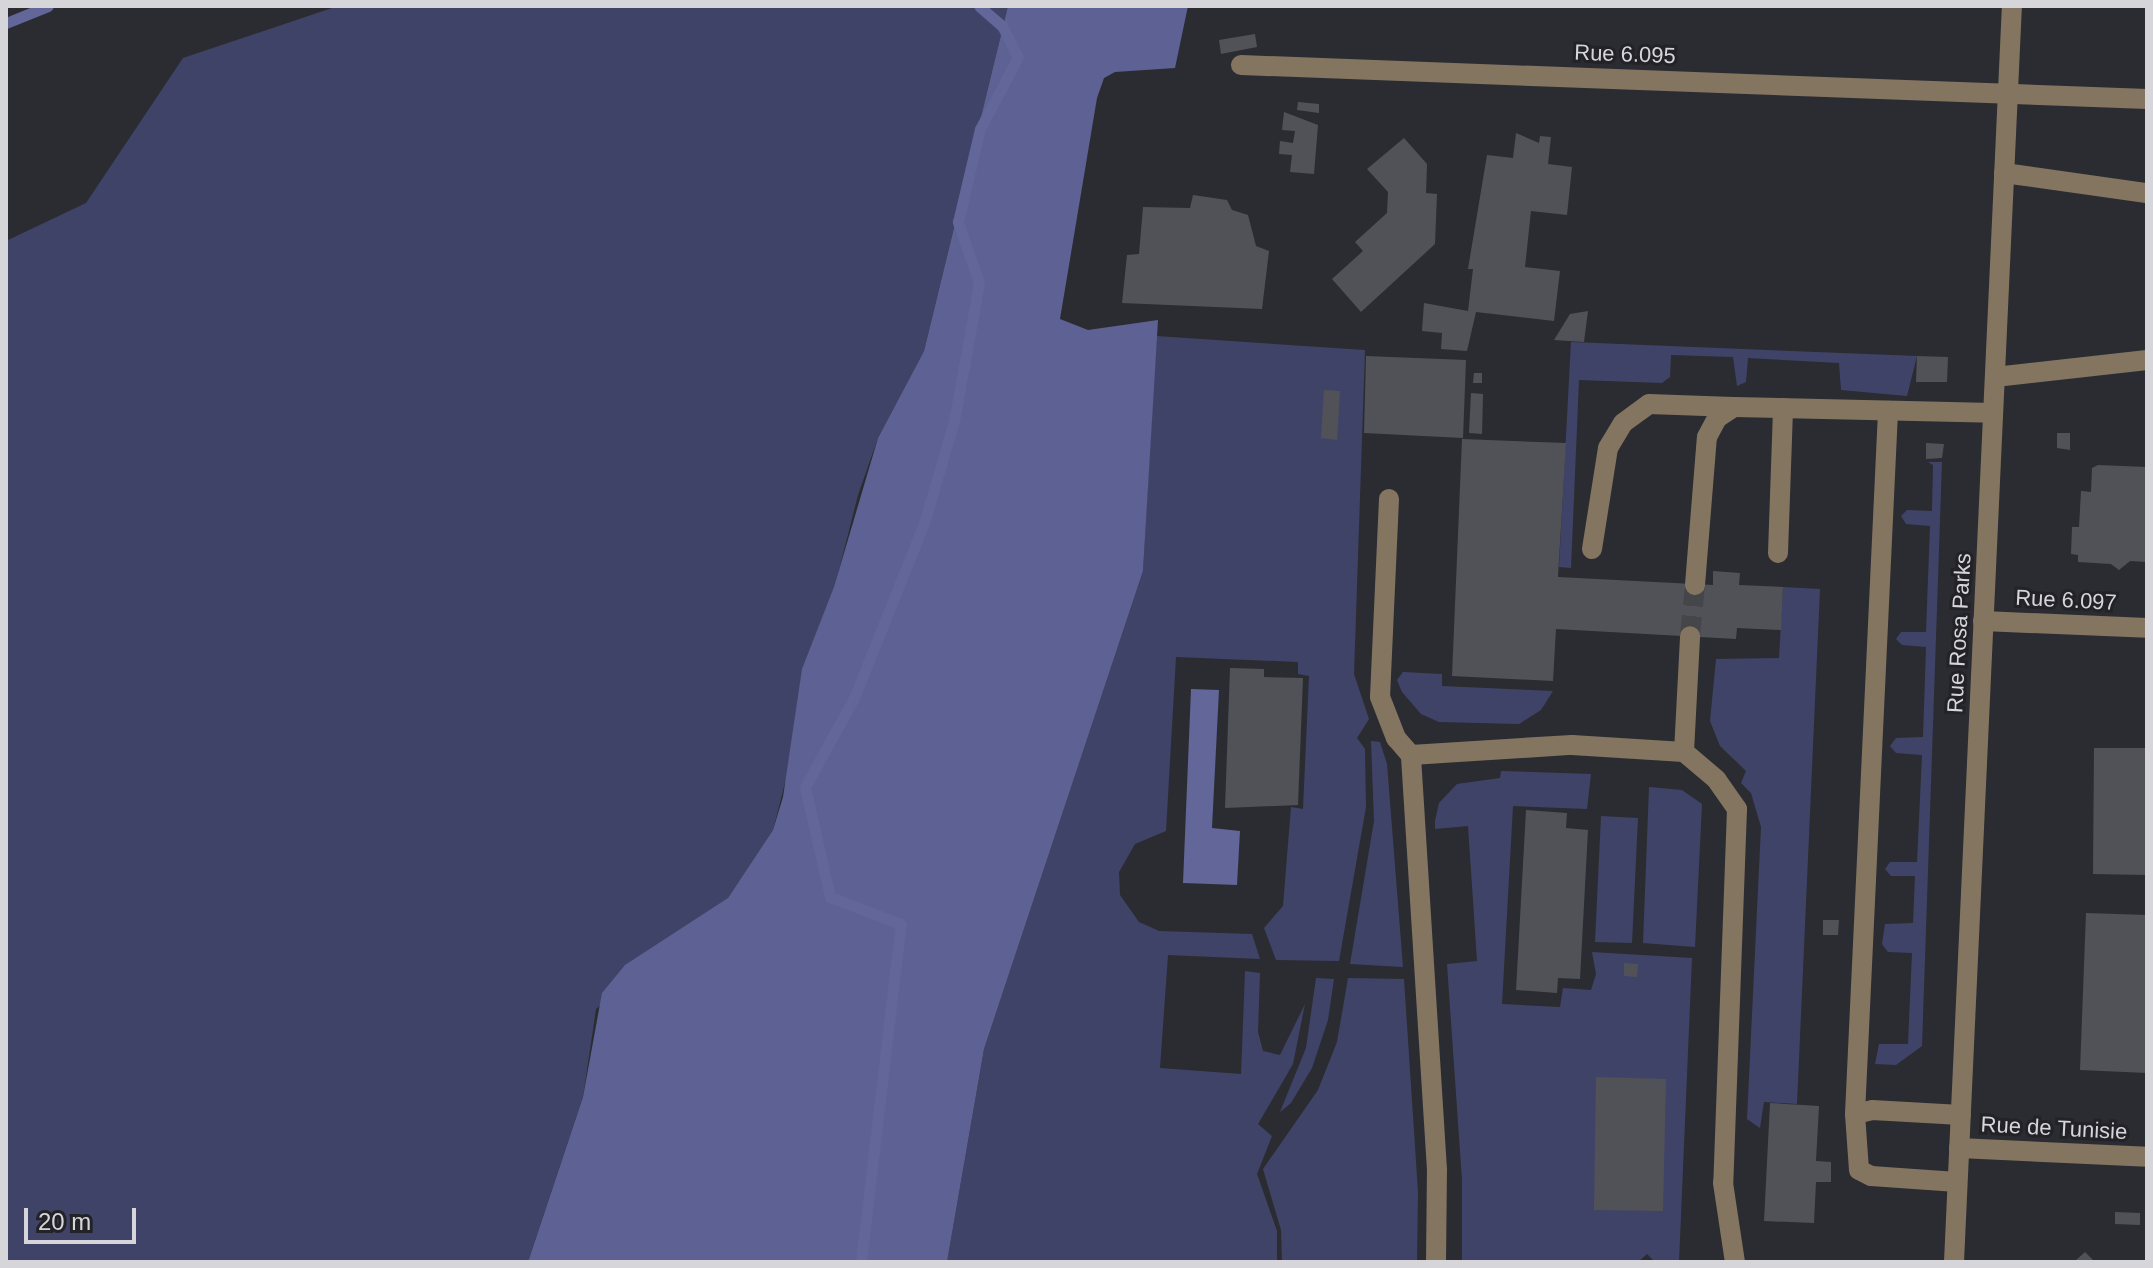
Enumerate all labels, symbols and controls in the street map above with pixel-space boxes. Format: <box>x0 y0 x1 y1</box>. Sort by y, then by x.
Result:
street label: Rue 6.095 <box>1574 39 1676 69</box>
street label: Rue Rosa Parks <box>1942 552 1976 714</box>
street label: Rue 6.097 <box>2015 584 2117 616</box>
street label: Rue de Tunisie <box>1980 1111 2128 1145</box>
scale bar <box>28 1192 140 1242</box>
text: 20 m <box>38 1208 91 1235</box>

